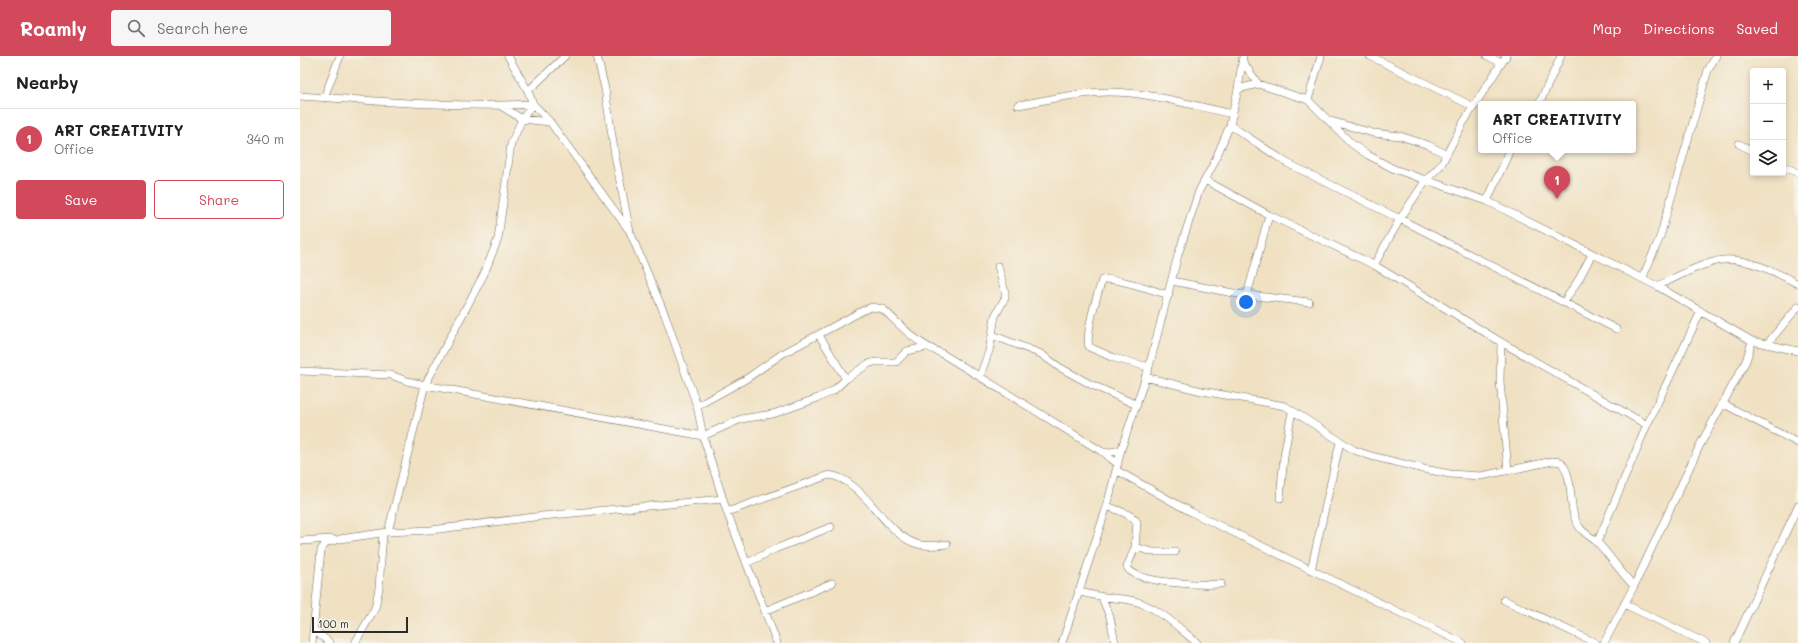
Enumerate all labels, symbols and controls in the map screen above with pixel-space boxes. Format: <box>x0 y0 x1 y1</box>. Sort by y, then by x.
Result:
search box <box>111 10 391 46</box>
text: Roamly <box>20 16 87 41</box>
icon: search <box>125 17 147 39</box>
text: Search here <box>157 18 248 38</box>
text: Map <box>1593 19 1621 38</box>
text: Directions <box>1643 19 1714 38</box>
text: Saved <box>1736 19 1778 38</box>
map controls <box>1750 68 1786 176</box>
button: + <box>1750 68 1786 104</box>
text: Nearby <box>16 71 78 93</box>
popup <box>1478 101 1636 153</box>
button: − <box>1750 104 1786 140</box>
text: ART CREATIVITY <box>1492 109 1622 129</box>
text: ART CREATIVITY <box>54 120 183 140</box>
text: Office <box>1492 129 1532 146</box>
text: 1 <box>26 130 32 147</box>
text: 340 m <box>246 130 284 147</box>
text: Office <box>54 140 94 157</box>
button: layers <box>1750 140 1786 176</box>
pin: 1 <box>1544 166 1570 199</box>
button: Save <box>16 180 146 219</box>
button: Share <box>154 180 284 219</box>
your location <box>1236 292 1256 312</box>
scale bar <box>312 615 408 634</box>
text: 100 m <box>318 616 349 631</box>

